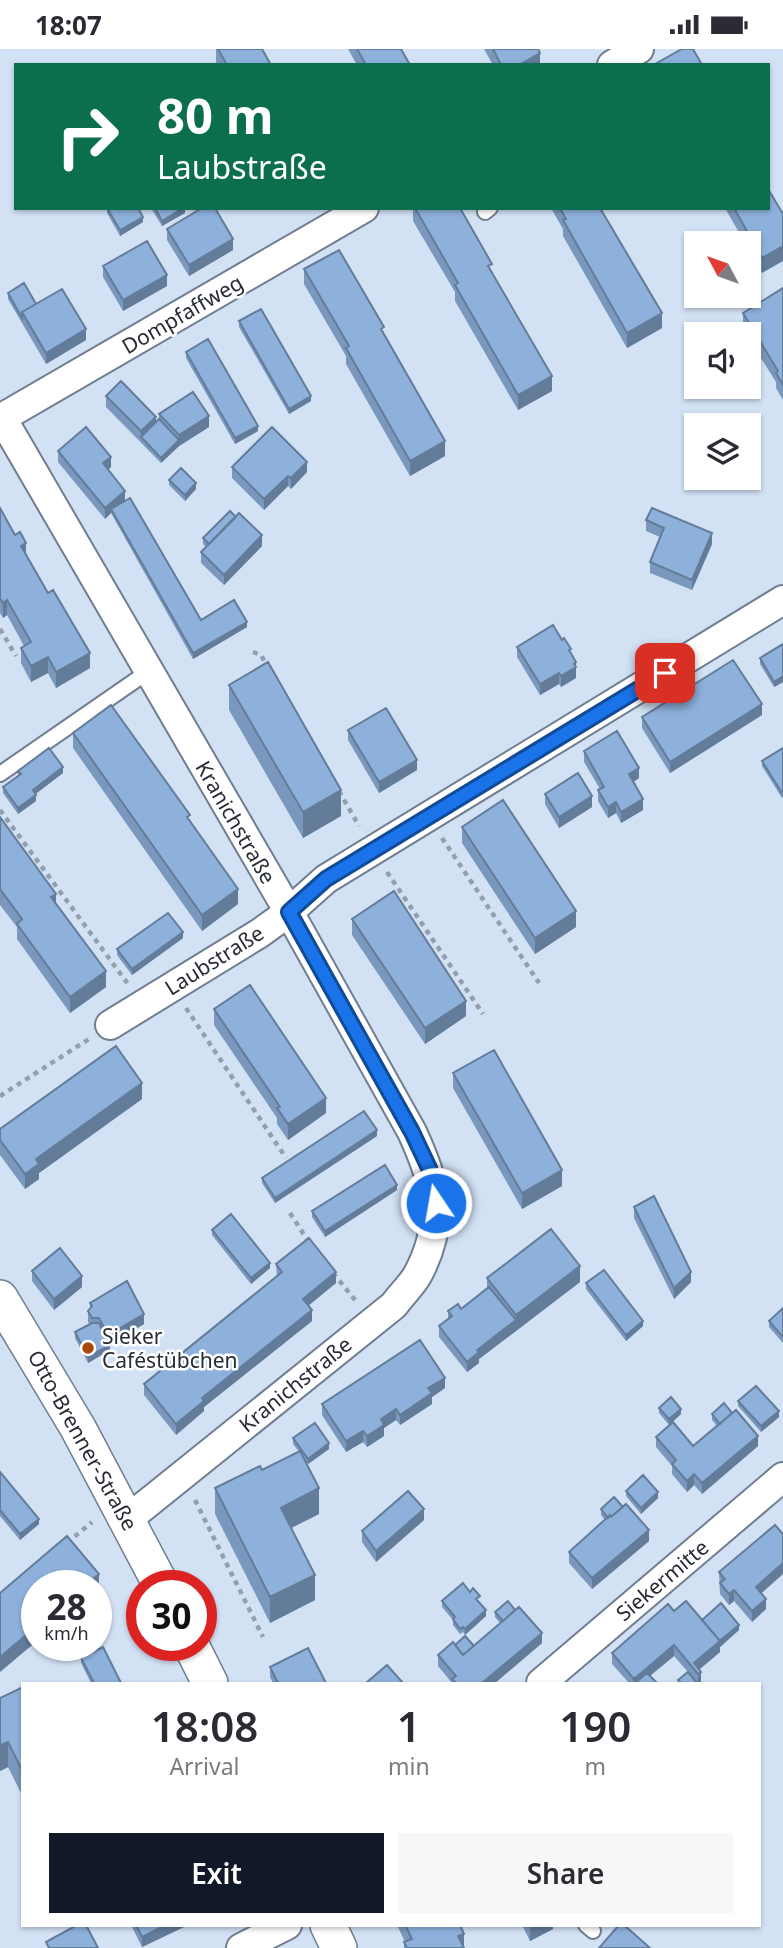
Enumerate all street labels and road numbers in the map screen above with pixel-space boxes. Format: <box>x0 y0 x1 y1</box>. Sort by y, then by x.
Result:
street label: Dompfaffweg <box>116 268 248 360</box>
street label: Kranichstraße <box>190 756 282 888</box>
street label: Laubstraße <box>159 919 269 1001</box>
street label: Kranichstraße <box>233 1330 357 1438</box>
street label: Otto-Brenner-Straße <box>22 1345 144 1535</box>
street label: Siekermitte <box>610 1533 714 1627</box>

